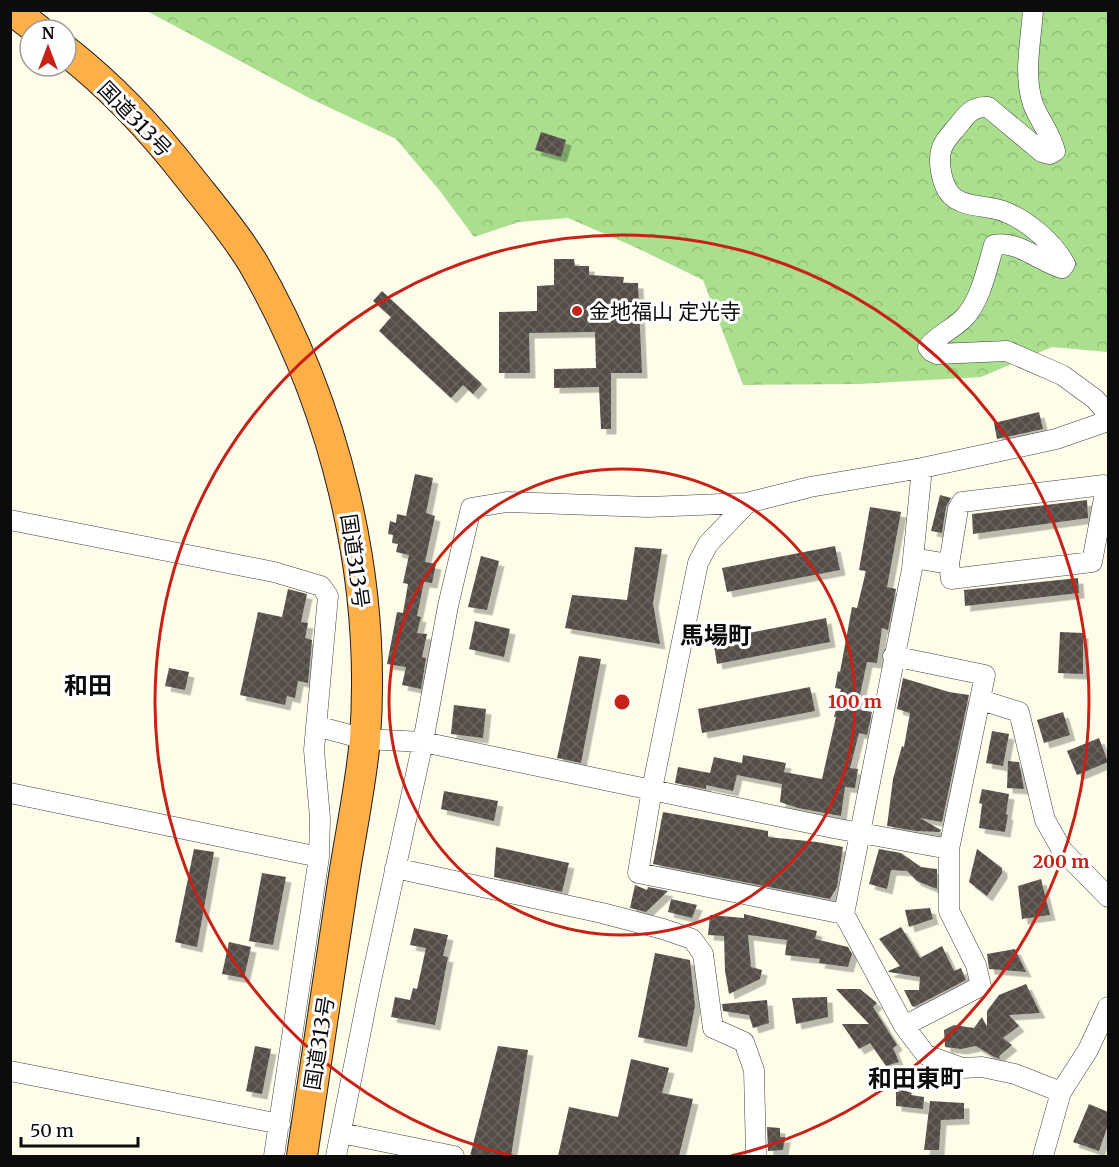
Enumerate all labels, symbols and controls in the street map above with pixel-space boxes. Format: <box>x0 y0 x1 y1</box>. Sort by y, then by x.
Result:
north arrow <box>18 18 78 78</box>
text: N <box>42 23 55 43</box>
street label: 国道313号 <box>92 75 178 163</box>
place label: 金地福山 定光寺 <box>589 298 741 325</box>
marker: 金地福山 定光寺 <box>570 304 584 318</box>
street label: 国道313号 <box>335 512 375 610</box>
district label: 馬場町 <box>680 620 752 651</box>
district label: 和田 <box>64 670 112 701</box>
text: 100 m <box>828 690 882 713</box>
centre of rings <box>612 692 632 712</box>
text: 200 m <box>1033 850 1089 873</box>
street label: 国道313号 <box>298 994 340 1092</box>
district label: 和田東町 <box>868 1063 964 1094</box>
scale bar <box>21 1110 138 1148</box>
text: 50 m <box>30 1119 74 1142</box>

